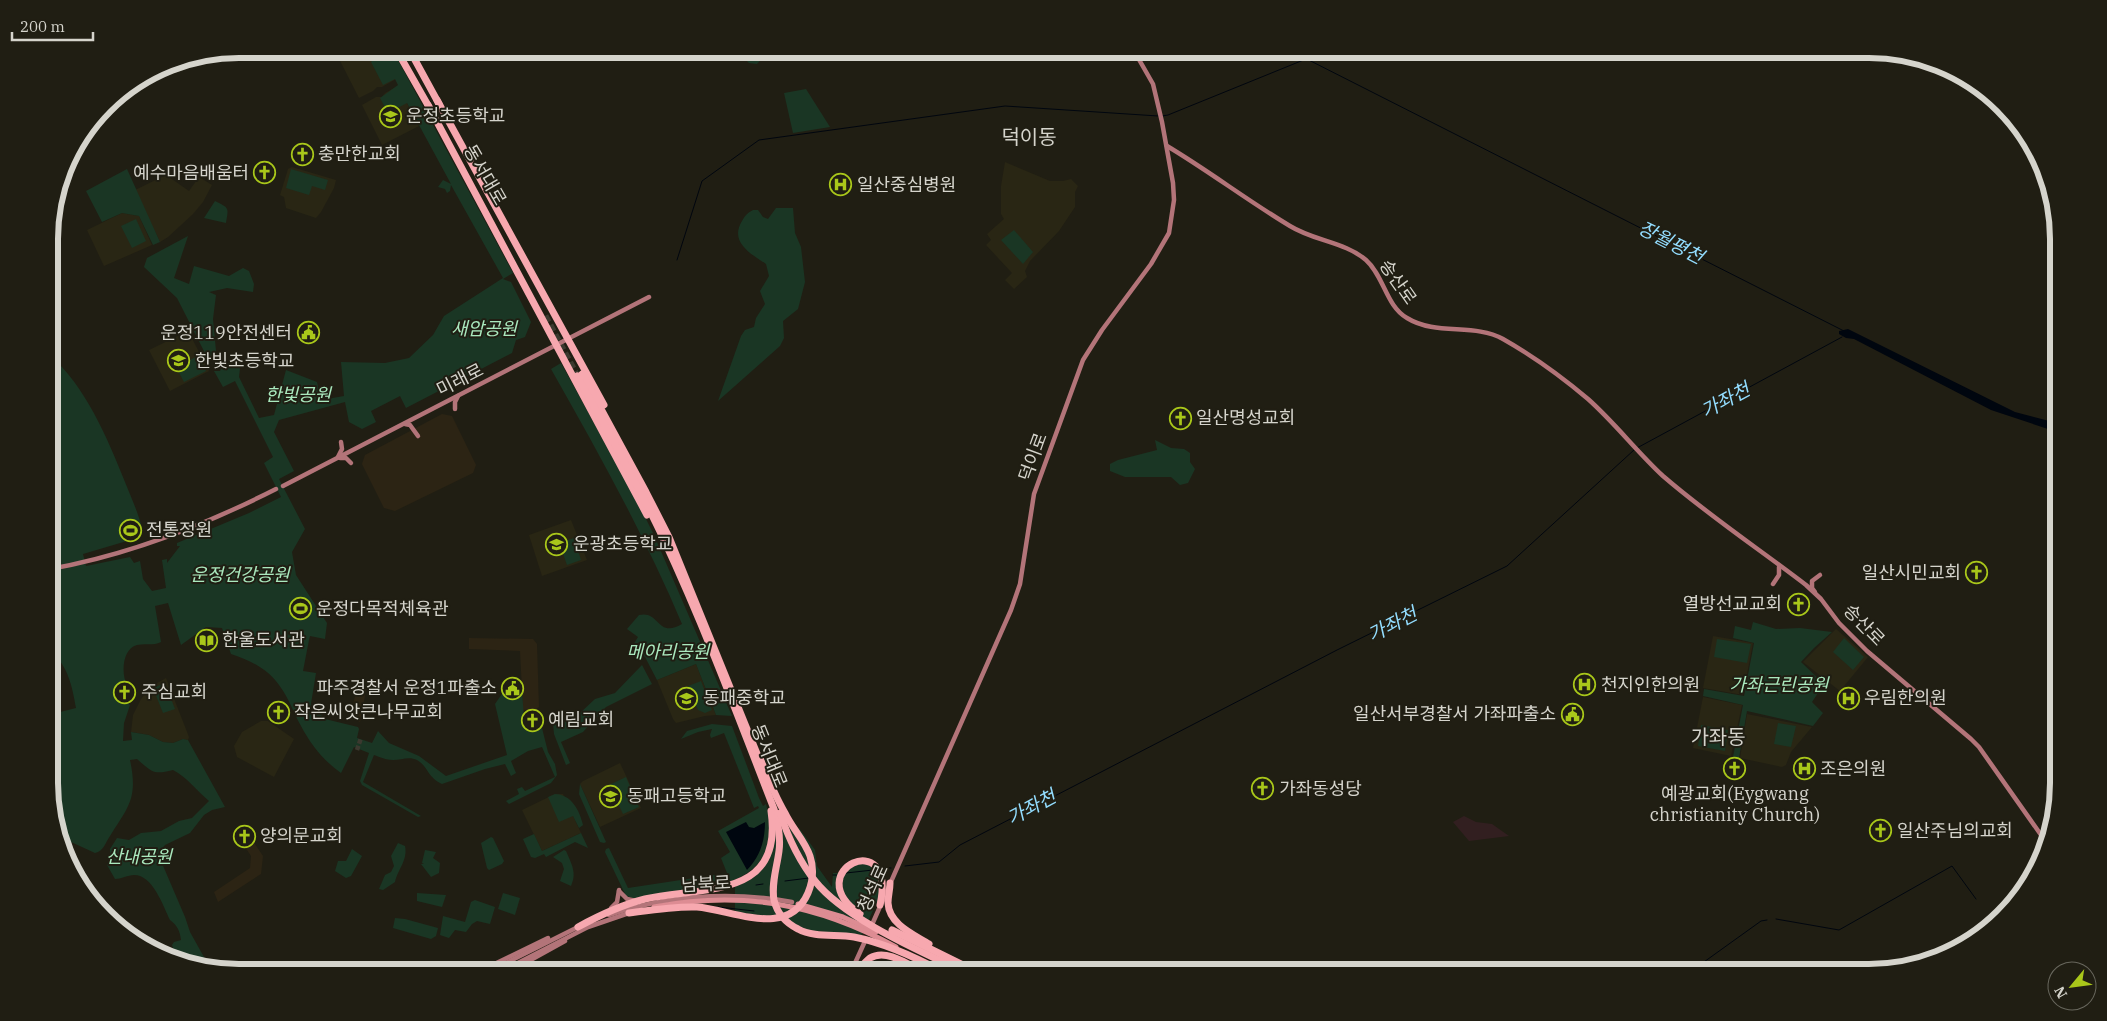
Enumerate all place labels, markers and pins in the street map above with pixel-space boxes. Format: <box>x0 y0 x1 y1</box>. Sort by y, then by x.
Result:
school or university icon: 운정초등학교 <box>378 104 402 128</box>
place label: 운정초등학교 <box>406 104 505 127</box>
church icon: 충만한교회 <box>290 142 314 166</box>
place label: 충만한교회 <box>318 142 401 165</box>
place label: 예수마음배움터 <box>133 161 249 184</box>
church icon: 예수마음배움터 <box>253 161 277 185</box>
hospital icon: 일산중심병원 <box>829 173 853 197</box>
place label: 일산중심병원 <box>857 173 956 196</box>
place label: 운정119안전센터 <box>160 321 292 344</box>
public building icon: 운정119안전센터 <box>296 321 320 345</box>
school or university icon: 한빛초등학교 <box>167 349 191 373</box>
place label: 한빛초등학교 <box>195 349 294 372</box>
church icon: 일산명성교회 <box>1168 406 1192 430</box>
place label: 일산명성교회 <box>1196 406 1295 429</box>
sports icon: 전통정원 <box>118 518 142 542</box>
place label: 전통정원 <box>146 518 212 541</box>
school or university icon: 운광초등학교 <box>545 532 569 556</box>
place label: 운광초등학교 <box>573 532 672 555</box>
place label: 일산시민교회 <box>1862 561 1961 584</box>
church icon: 일산시민교회 <box>1965 561 1989 585</box>
place label: 열방선교교회 <box>1683 592 1782 615</box>
church icon: 열방선교교회 <box>1786 592 1810 616</box>
sports icon: 운정다목적체육관 <box>288 597 312 621</box>
place label: 운정다목적체육관 <box>316 597 449 620</box>
library icon: 한울도서관 <box>194 628 218 652</box>
place label: 한울도서관 <box>222 628 305 651</box>
hospital icon: 천지인한의원 <box>1573 673 1597 697</box>
place label: 천지인한의원 <box>1601 673 1700 696</box>
place label: 파주경찰서 운정1파출소 <box>316 676 497 699</box>
public building icon: 파주경찰서 운정1파출소 <box>501 676 525 700</box>
church icon: 주심교회 <box>113 680 137 704</box>
place label: 주심교회 <box>141 680 207 703</box>
school or university icon: 동패중학교 <box>675 686 699 710</box>
place label: 동패중학교 <box>703 686 786 709</box>
hospital icon: 우림한의원 <box>1836 686 1860 710</box>
place label: 우림한의원 <box>1864 686 1947 709</box>
church icon: 작은씨앗큰나무교회 <box>266 700 290 724</box>
place label: 작은씨앗큰나무교회 <box>294 700 443 723</box>
place label: 일산서부경찰서 가좌파출소 <box>1353 702 1556 725</box>
public building icon: 일산서부경찰서 가좌파출소 <box>1560 702 1584 726</box>
church icon: 예림교회 <box>520 708 544 732</box>
place label: 예림교회 <box>548 708 614 731</box>
church icon: 예광교회(Eygwang christianity Church) <box>1723 757 1747 781</box>
hospital icon: 조은의원 <box>1792 757 1816 781</box>
place label: 조은의원 <box>1820 757 1886 780</box>
church icon: 가좌동성당 <box>1251 777 1275 801</box>
place label: 가좌동성당 <box>1279 777 1362 800</box>
place label: 예광교회(Eygwang christianity Church) <box>1650 782 1820 826</box>
school or university icon: 동패고등학교 <box>599 784 623 808</box>
place label: 동패고등학교 <box>627 784 726 807</box>
church icon: 일산주님의교회 <box>1869 819 1893 843</box>
place label: 일산주님의교회 <box>1897 819 2013 842</box>
church icon: 양의문교회 <box>232 824 256 848</box>
place label: 양의문교회 <box>260 824 343 847</box>

